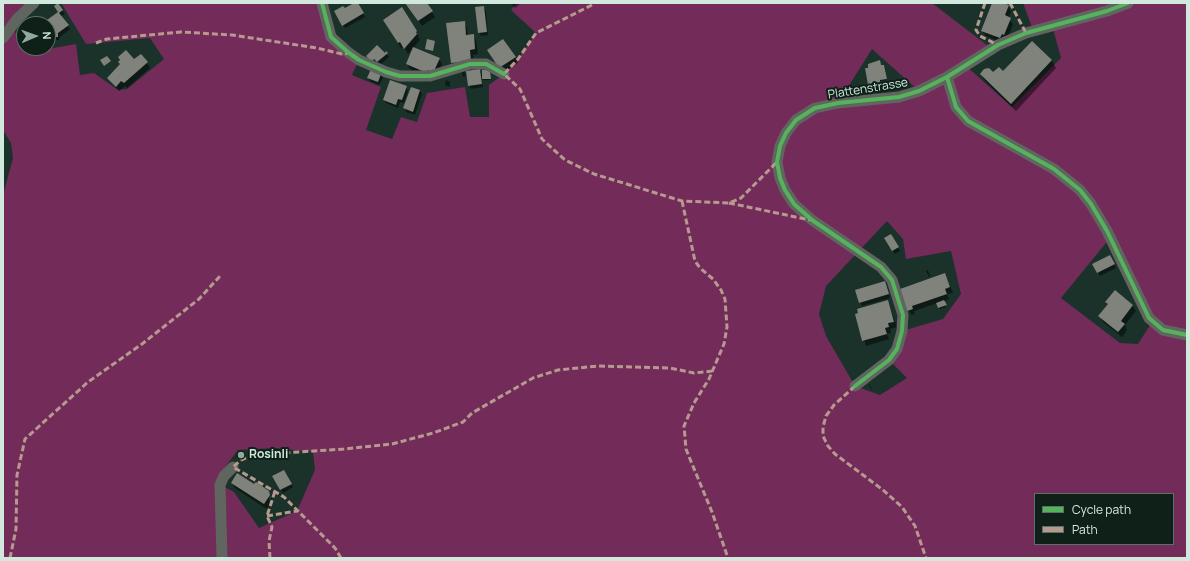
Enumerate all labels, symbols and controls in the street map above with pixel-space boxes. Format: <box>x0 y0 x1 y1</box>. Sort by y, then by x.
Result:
north arrow <box>16 16 56 56</box>
text: N <box>40 31 55 40</box>
street label: Plattenstrasse <box>827 76 909 102</box>
place label: Rosinli <box>249 448 288 462</box>
marker: Rosinli <box>236 450 246 460</box>
legend <box>1034 493 1174 545</box>
text: Cycle path <box>1072 501 1131 518</box>
text: Path <box>1072 521 1098 538</box>

